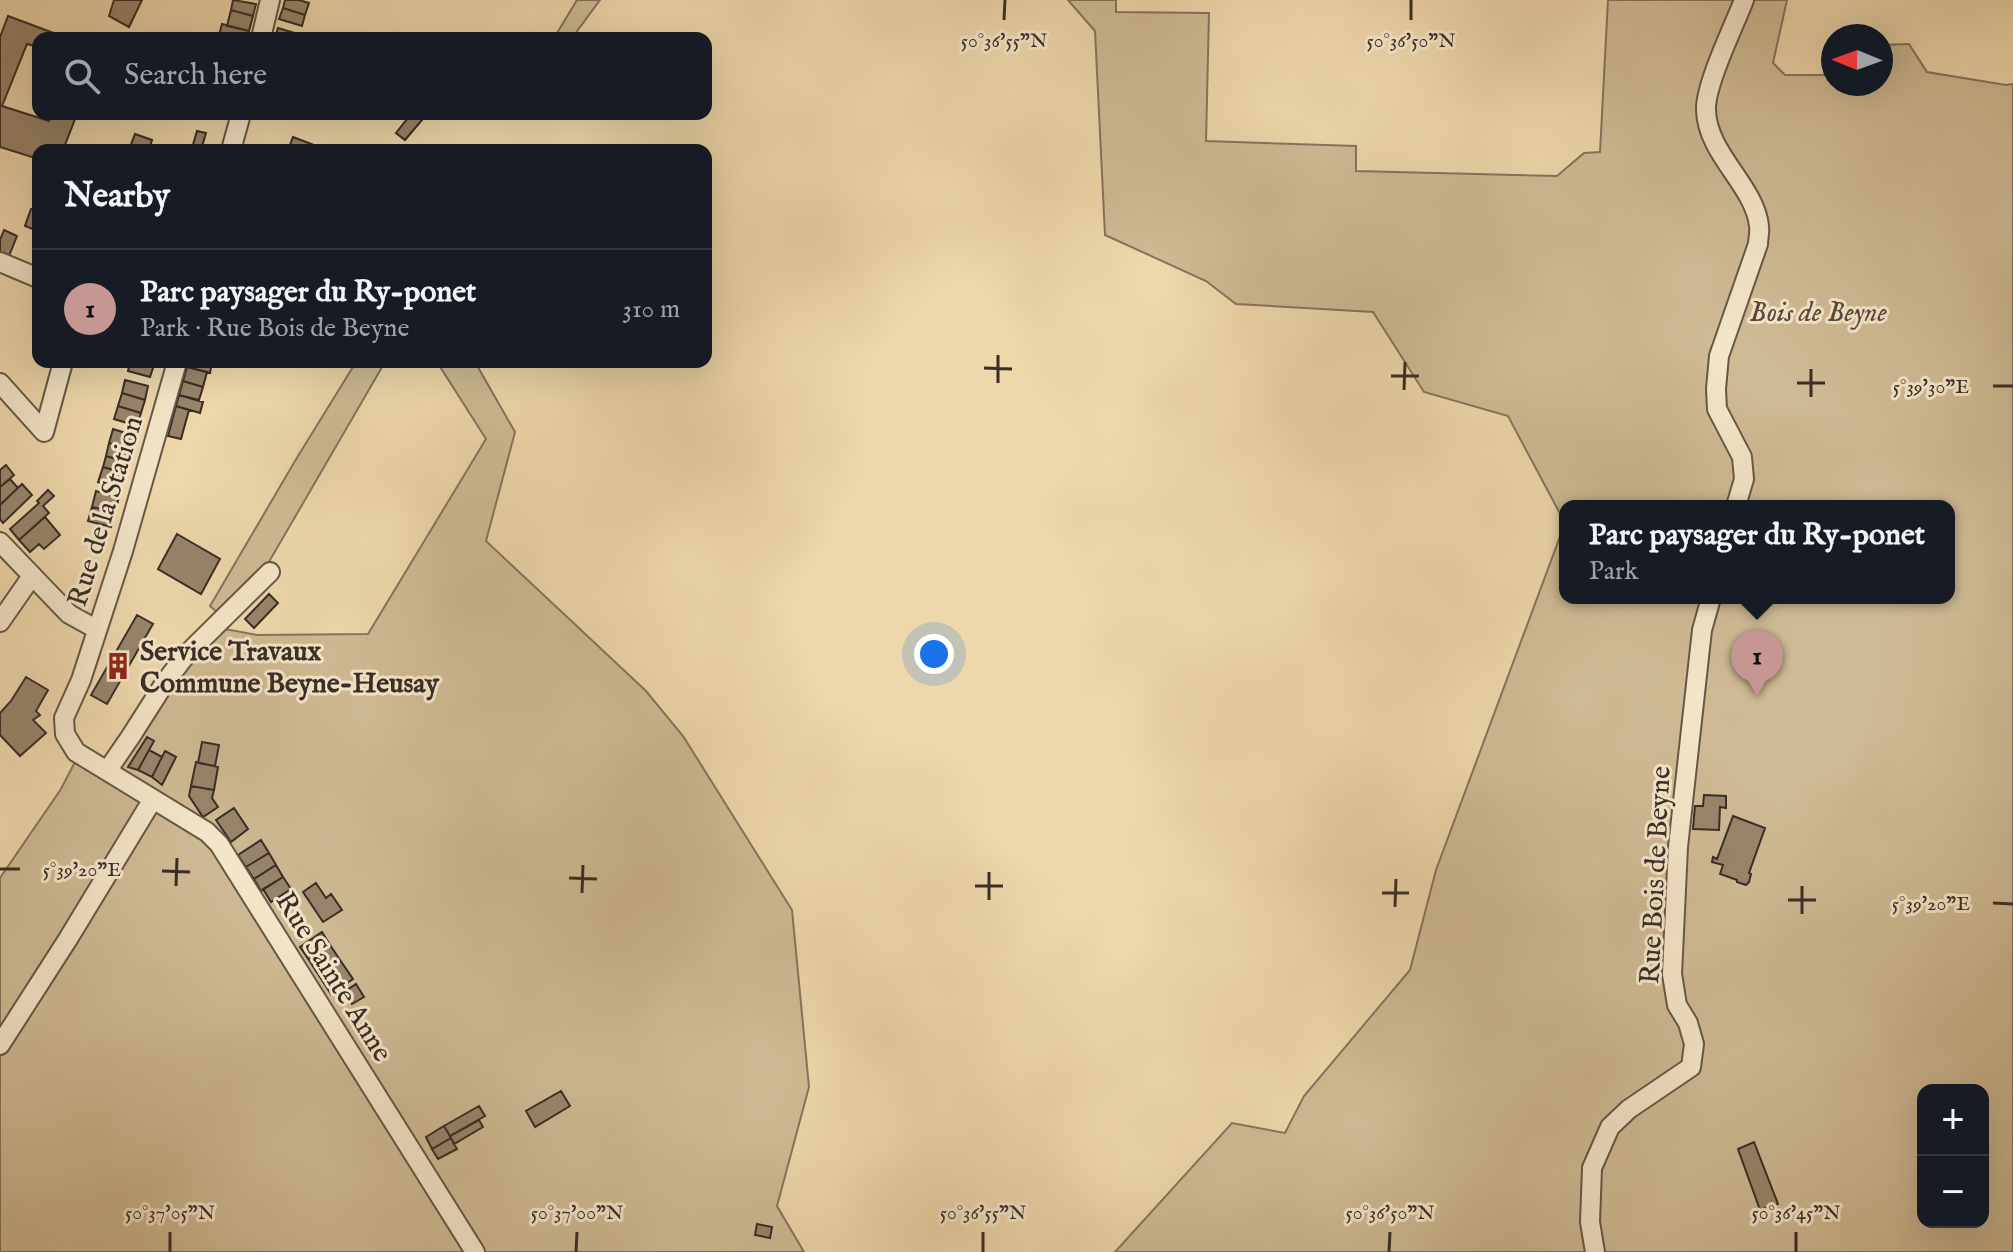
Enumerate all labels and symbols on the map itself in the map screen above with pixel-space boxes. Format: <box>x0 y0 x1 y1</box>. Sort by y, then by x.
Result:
north arrow <box>1821 24 1893 96</box>
text: 50°36'55"N <box>961 29 1047 54</box>
text: 50°36'50"N <box>1367 29 1455 54</box>
park label: Bois de Beyne <box>1749 296 1887 331</box>
text: 5°39'30"E <box>1893 375 1969 400</box>
street label: Rue de la Station <box>61 412 152 611</box>
pin: 1 <box>1731 630 1783 696</box>
your location <box>914 634 954 674</box>
place label: Service Travaux Commune Beyne-Heusay <box>140 635 440 702</box>
building icon: Service Travaux Commune Beyne-Heusay <box>103 651 133 681</box>
street label: Rue Bois de Beyne <box>1633 765 1680 985</box>
text: 5°39'20"E <box>43 858 121 883</box>
street label: Rue Sainte Anne <box>267 886 399 1069</box>
text: 5°39'20"E <box>1892 892 1970 917</box>
text: 50°37'05"N <box>125 1201 215 1226</box>
text: 50°37'00"N <box>531 1201 623 1226</box>
text: 50°36'55"N <box>940 1201 1026 1226</box>
text: 50°36'50"N <box>1346 1201 1434 1226</box>
text: 50°36'45"N <box>1752 1201 1840 1226</box>

